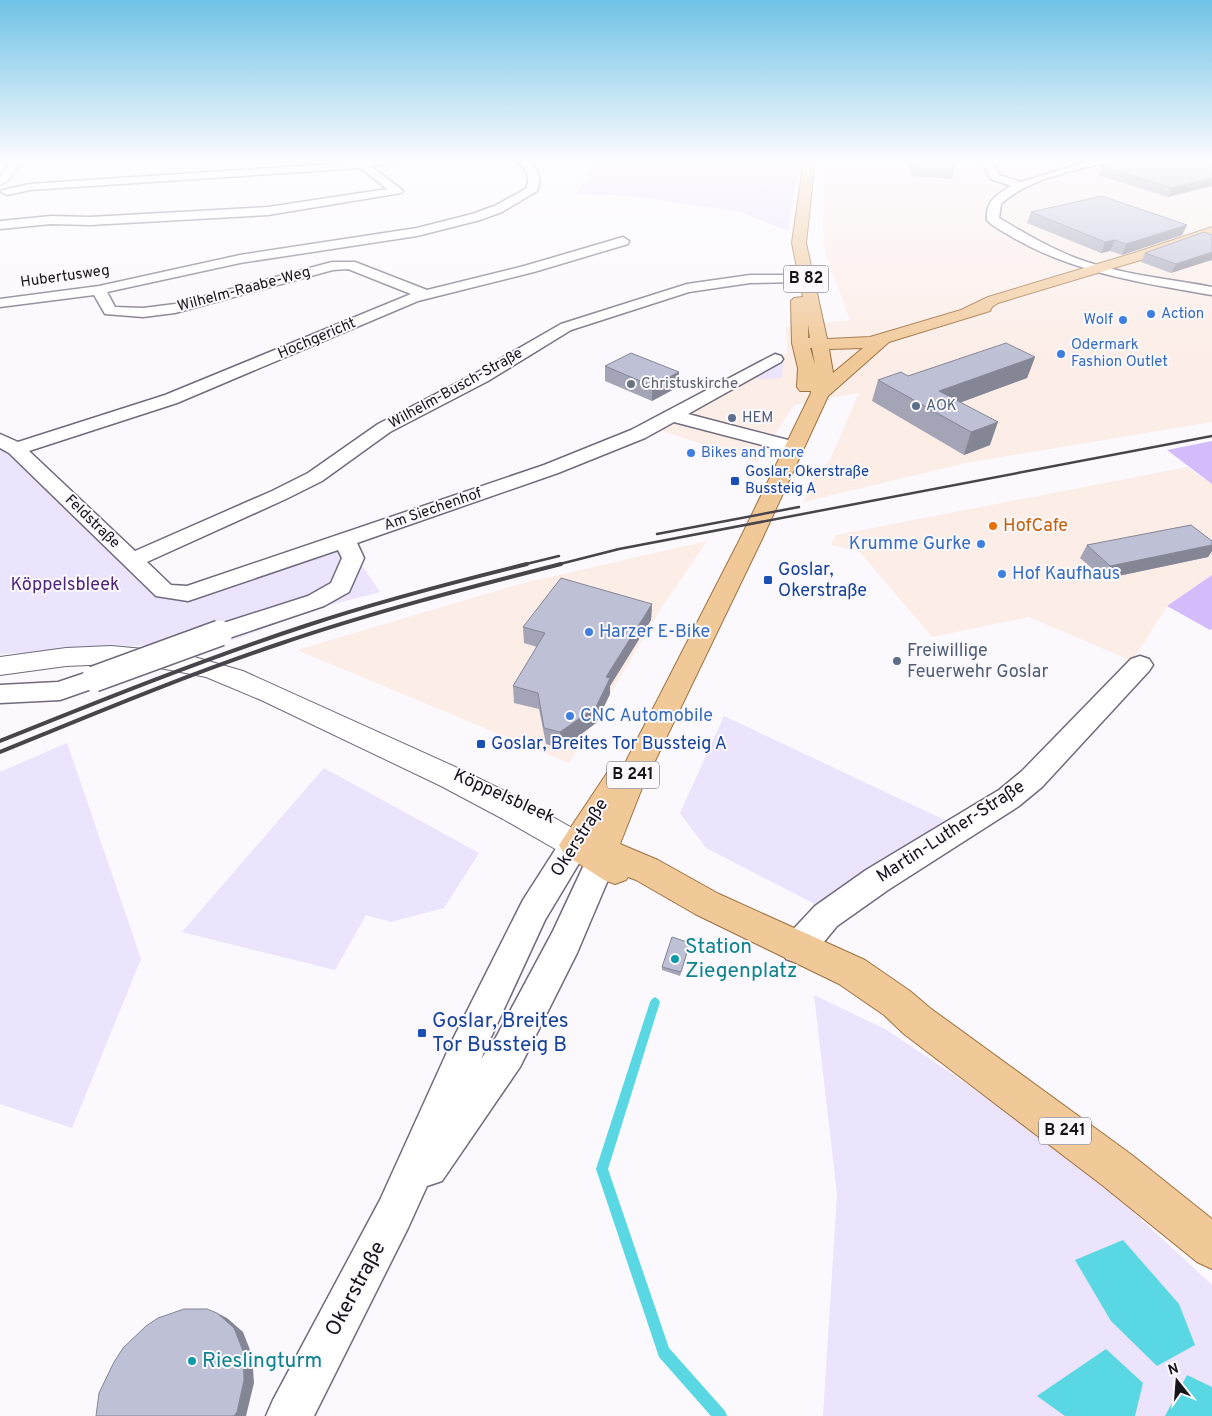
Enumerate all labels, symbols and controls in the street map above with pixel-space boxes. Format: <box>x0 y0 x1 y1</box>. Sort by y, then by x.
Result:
street label: Hubertusweg <box>19 261 111 293</box>
street label: Wilhelm-Raabe-Weg <box>175 263 313 317</box>
road number: B 82 <box>784 266 828 292</box>
place label: Action <box>1161 305 1204 324</box>
marker: Action <box>1145 308 1157 320</box>
place label: Wolf <box>1083 311 1113 330</box>
street label: Hochgericht <box>275 314 359 364</box>
marker: Wolf <box>1117 314 1129 326</box>
place label: Odermark Fashion Outlet <box>1071 336 1168 372</box>
street label: Wilhelm-Busch-Straße <box>386 344 526 434</box>
marker: Odermark Fashion Outlet <box>1055 348 1067 360</box>
place label: Christuskirche <box>641 375 738 394</box>
marker: Christuskirche <box>625 378 637 390</box>
place label: AOK <box>926 397 957 416</box>
marker: AOK <box>910 400 922 412</box>
place label: HEM <box>742 409 773 428</box>
marker: HEM <box>726 412 738 424</box>
place label: Bikes and more <box>701 444 804 463</box>
marker: Bikes and more <box>685 447 697 459</box>
place label: Goslar, Okerstraße Bussteig A <box>745 463 869 499</box>
marker: Goslar, Okerstraße Bussteig A <box>729 475 741 487</box>
street label: Am Siechenhof <box>382 484 484 536</box>
street label: Feldstraße <box>60 491 124 553</box>
place label: HofCafe <box>1003 515 1068 538</box>
marker: HofCafe <box>987 520 999 532</box>
place label: Krumme Gurke <box>849 533 971 556</box>
marker: Krumme Gurke <box>975 538 987 550</box>
place label: Goslar, Okerstraße <box>778 559 867 603</box>
place label: Hof Kaufhaus <box>1012 563 1120 586</box>
marker: Hof Kaufhaus <box>996 568 1008 580</box>
park label: Köppelsbleek <box>10 574 120 597</box>
marker: Goslar, Okerstraße <box>762 574 774 586</box>
place label: Harzer E-Bike <box>599 621 710 644</box>
marker: Harzer E-Bike <box>583 626 595 638</box>
place label: Freiwillige Feuerwehr Goslar <box>907 640 1048 684</box>
marker: Freiwillige Feuerwehr Goslar <box>891 655 903 667</box>
place label: CNC Automobile <box>580 705 713 728</box>
marker: CNC Automobile <box>564 710 576 722</box>
place label: Goslar, Breites Tor Bussteig A <box>491 733 727 756</box>
marker: Goslar, Breites Tor Bussteig A <box>475 738 487 750</box>
road number: B 241 <box>607 762 659 788</box>
street label: Köppelsbleek <box>449 764 559 830</box>
street label: Martin-Luther-Straße <box>873 776 1029 888</box>
street label: Okerstraße <box>546 794 614 882</box>
place label: Station Ziegenplatz <box>685 934 797 985</box>
marker: Station Ziegenplatz <box>669 953 681 965</box>
place label: Goslar, Breites Tor Bussteig B <box>432 1008 569 1059</box>
marker: Goslar, Breites Tor Bussteig B <box>416 1027 428 1039</box>
road number: B 241 <box>1039 1118 1091 1144</box>
street label: Okerstraße <box>320 1237 392 1341</box>
place label: Rieslingturm <box>202 1348 322 1375</box>
marker: Rieslingturm <box>186 1355 198 1367</box>
north arrow <box>1152 1356 1202 1406</box>
text: N <box>1166 1360 1181 1380</box>

